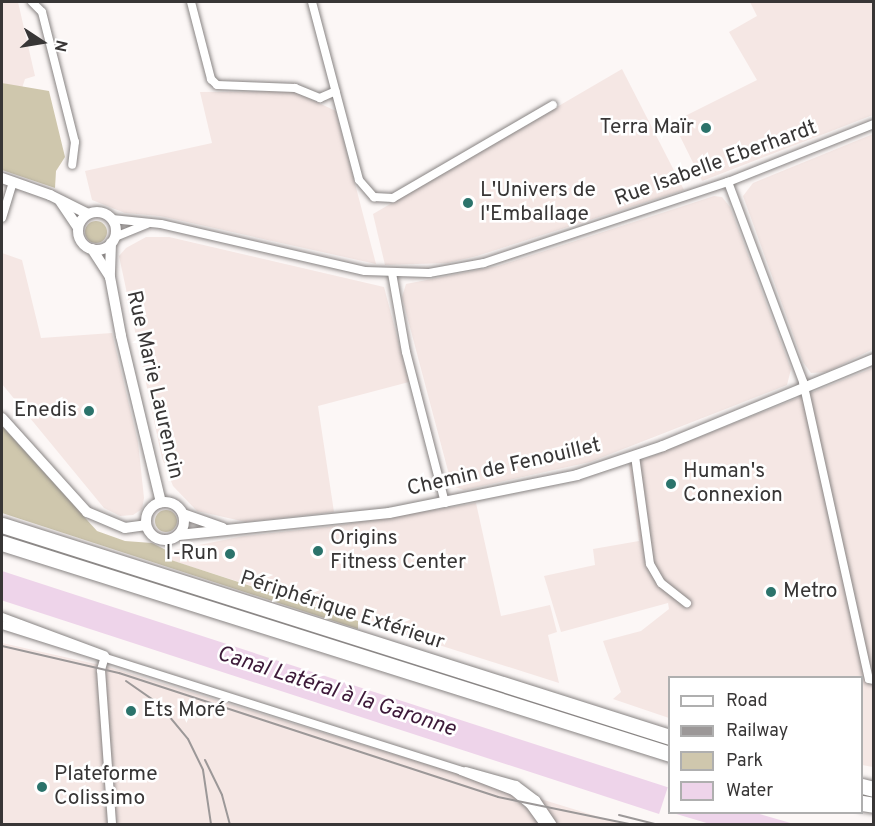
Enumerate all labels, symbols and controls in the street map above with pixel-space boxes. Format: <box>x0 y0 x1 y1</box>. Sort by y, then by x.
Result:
north arrow <box>12 12 72 72</box>
text: N <box>49 38 71 53</box>
place label: Terra Maïr <box>600 115 694 141</box>
street label: Rue Isabelle Eberhardt <box>611 116 821 212</box>
marker: Terra Maïr <box>699 121 713 135</box>
place label: L'Univers de l'Emballage <box>480 178 596 228</box>
marker: L'Univers de l'Emballage <box>461 196 475 210</box>
street label: Rue Marie Laurencin <box>120 288 188 482</box>
place label: Enedis <box>14 398 77 424</box>
marker: Enedis <box>82 404 96 418</box>
street label: Chemin de Fenouillet <box>405 433 603 503</box>
place label: Human's Connexion <box>683 459 783 509</box>
marker: Human's Connexion <box>664 477 678 491</box>
place label: Origins Fitness Center <box>330 526 466 576</box>
place label: I-Run <box>166 541 218 567</box>
marker: Origins Fitness Center <box>311 544 325 558</box>
marker: I-Run <box>223 547 237 561</box>
street label: Périphérique Extérieur <box>237 566 447 656</box>
place label: Metro <box>783 579 837 605</box>
marker: Metro <box>764 585 778 599</box>
water label: Canal Latéral à la Garonne <box>213 641 459 743</box>
legend <box>668 676 863 814</box>
text: Road <box>726 690 768 713</box>
place label: Ets Moré <box>143 698 225 724</box>
marker: Ets Moré <box>124 704 138 718</box>
text: Railway <box>726 720 788 743</box>
text: Park <box>726 750 763 773</box>
place label: Plateforme Colissimo <box>54 762 158 812</box>
marker: Plateforme Colissimo <box>35 780 49 794</box>
text: Water <box>726 780 773 803</box>

